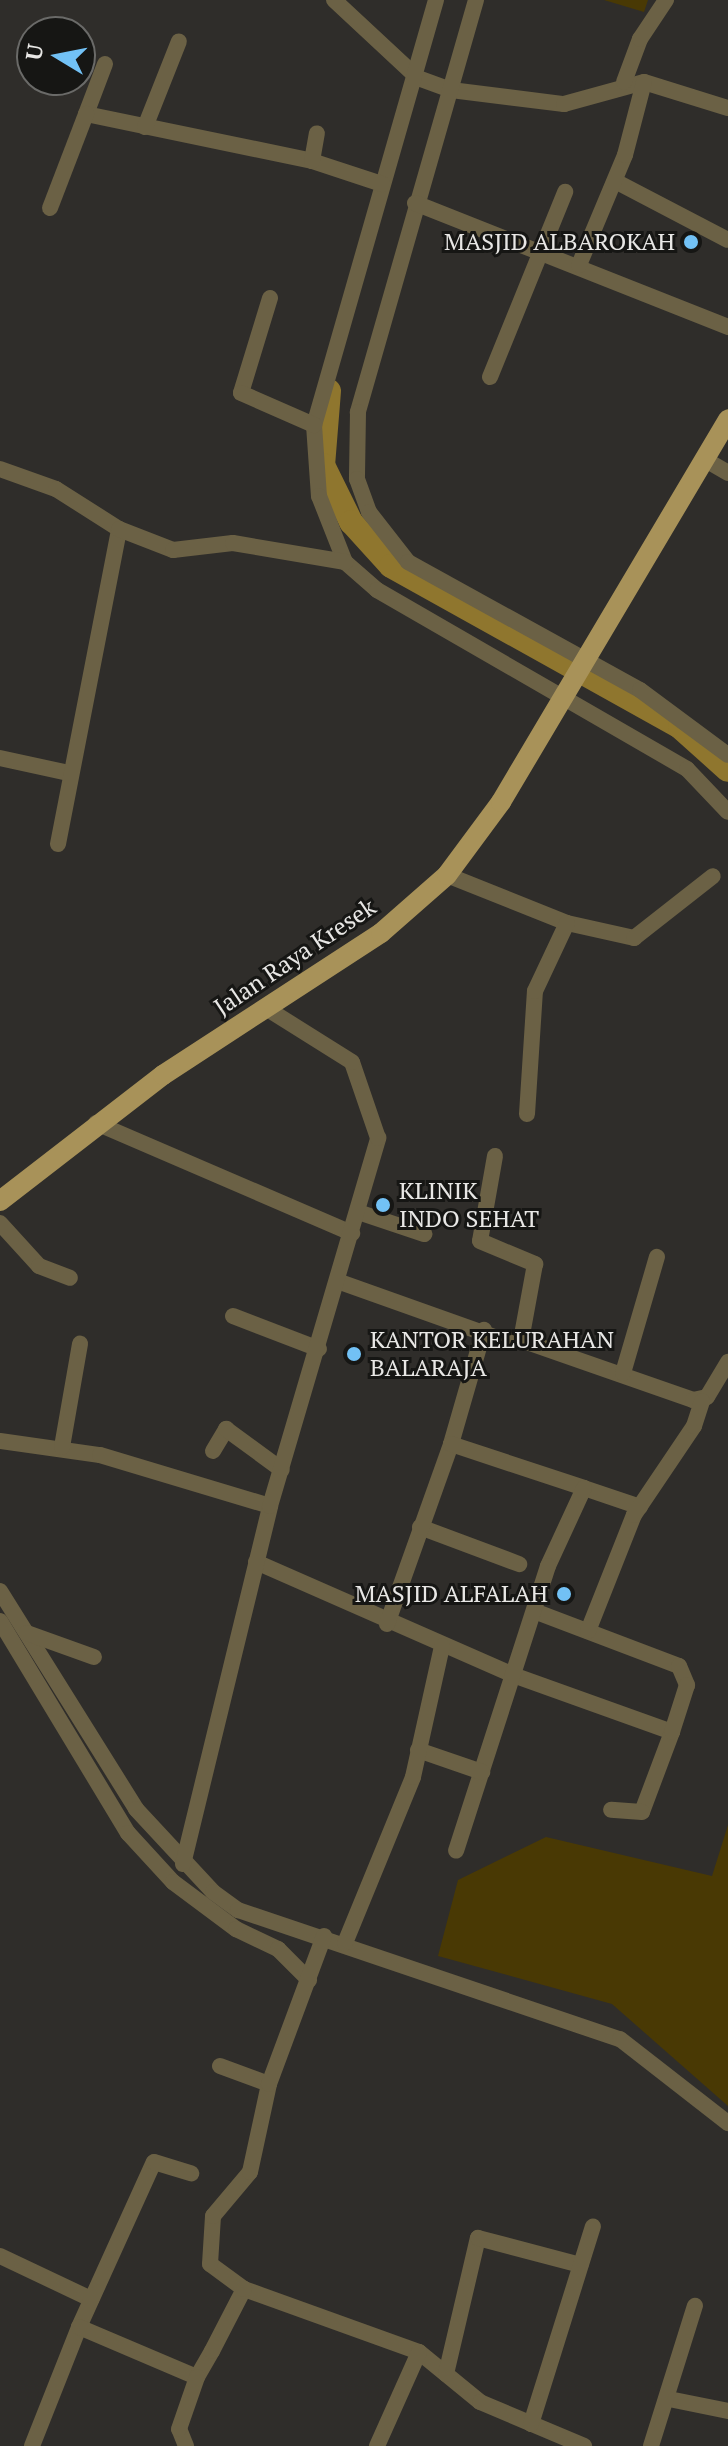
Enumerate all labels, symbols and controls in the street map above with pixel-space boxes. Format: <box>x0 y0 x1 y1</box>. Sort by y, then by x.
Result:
north arrow <box>16 16 96 96</box>
text: U <box>18 42 49 62</box>
place label: MASJID ALBAROKAH <box>444 228 675 256</box>
marker: MASJID ALBAROKAH <box>682 233 700 251</box>
street label: Jalan Raya Kresek <box>209 892 381 1022</box>
place label: KLINIK INDO SEHAT <box>399 1177 539 1233</box>
marker: KLINIK INDO SEHAT <box>374 1196 392 1214</box>
place label: KANTOR KELURAHAN BALARAJA <box>370 1326 614 1382</box>
marker: KANTOR KELURAHAN BALARAJA <box>345 1345 363 1363</box>
place label: MASJID ALFALAH <box>354 1580 548 1608</box>
marker: MASJID ALFALAH <box>555 1585 573 1603</box>

